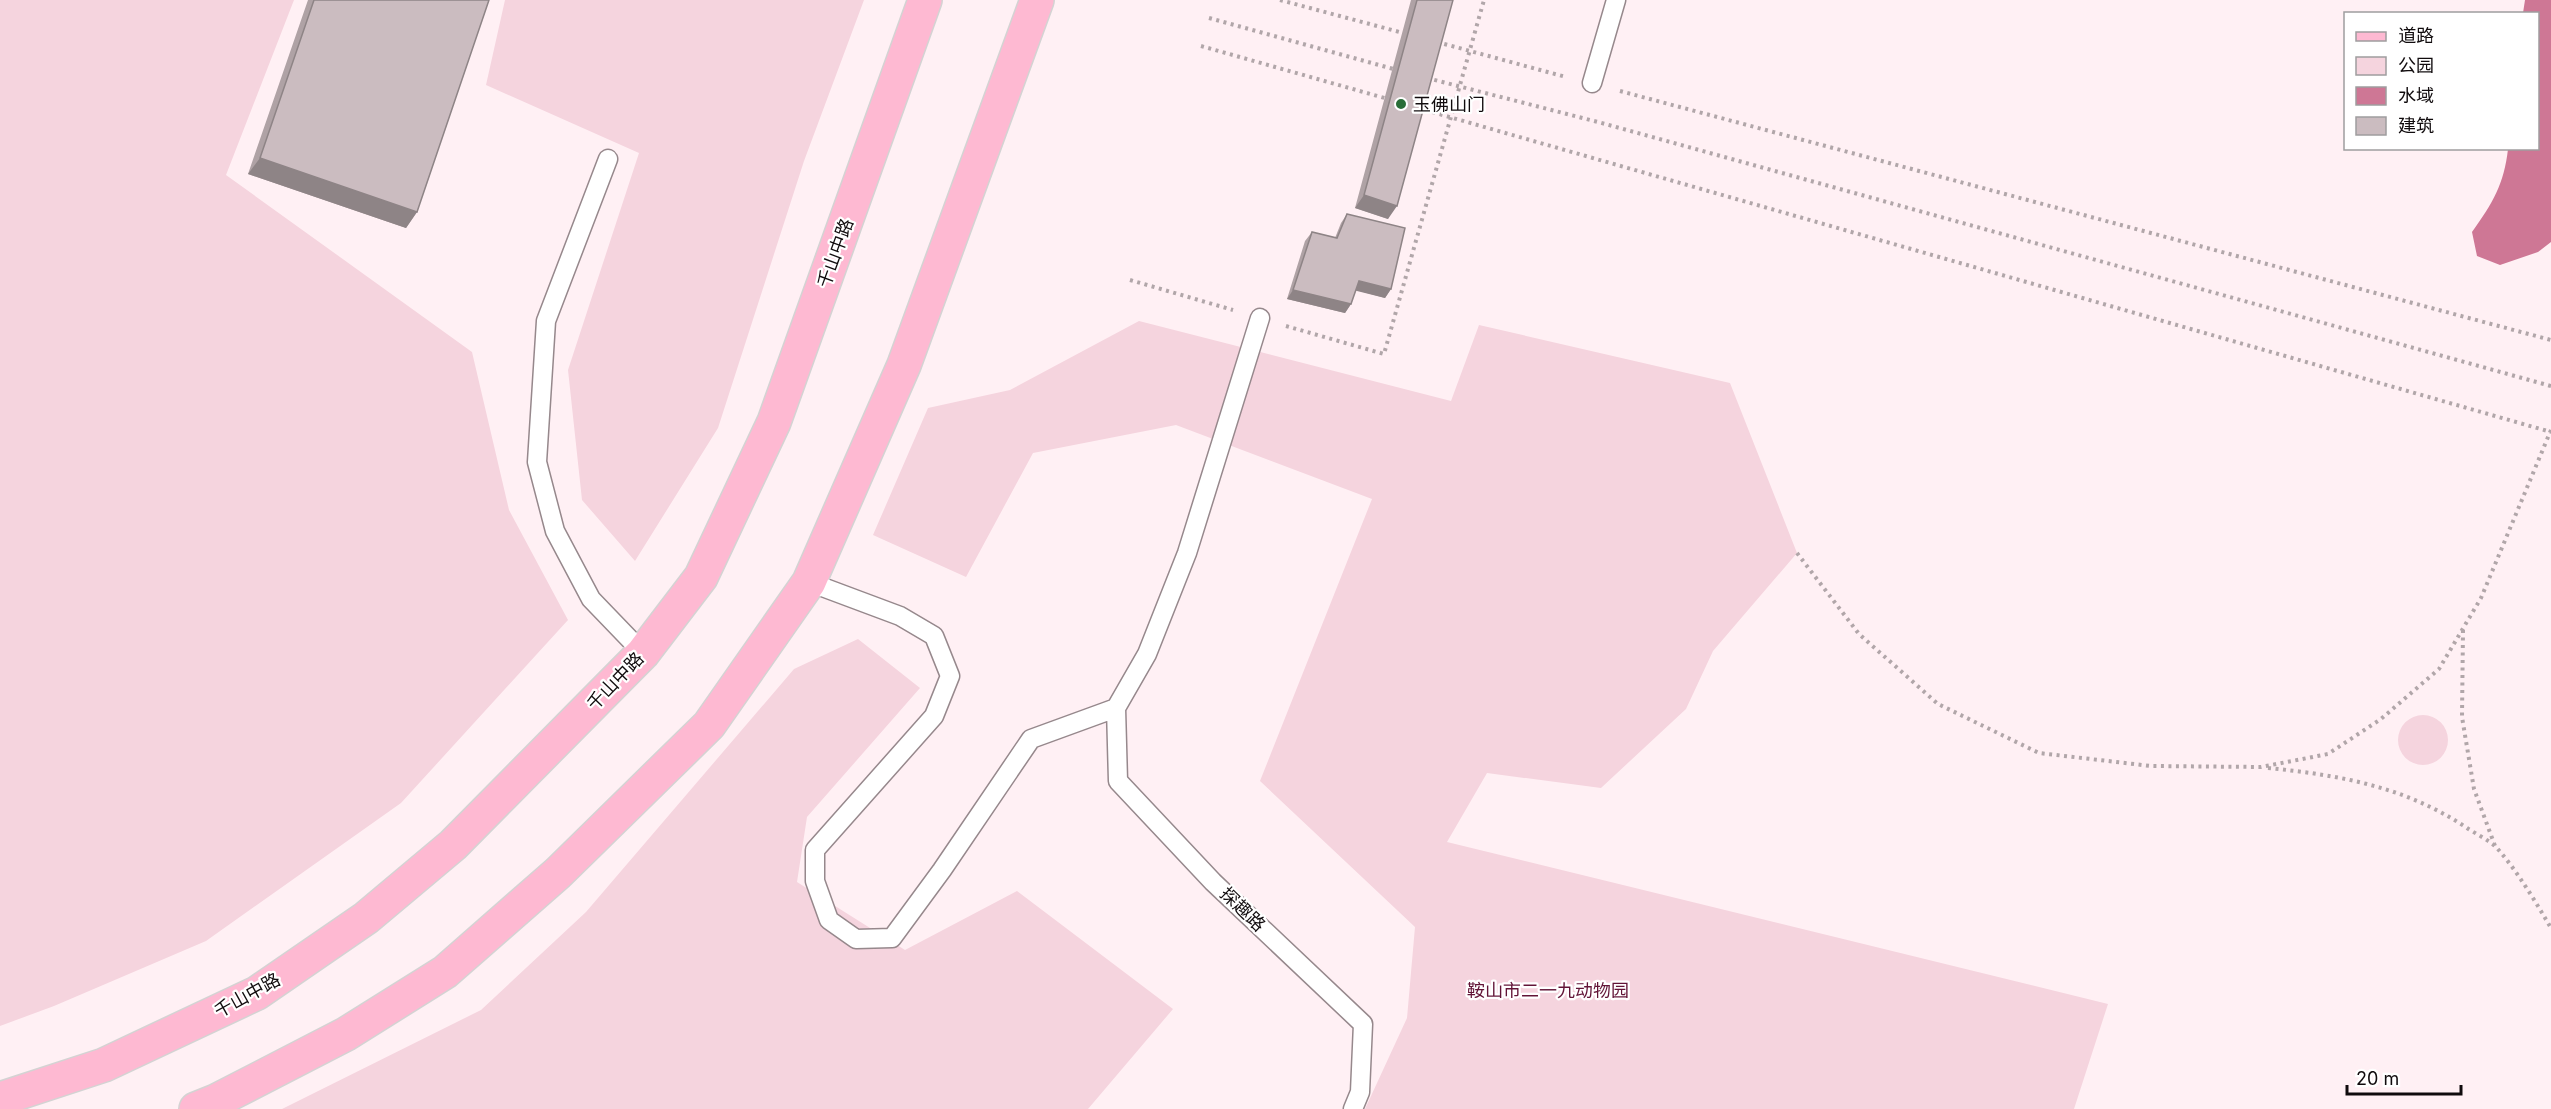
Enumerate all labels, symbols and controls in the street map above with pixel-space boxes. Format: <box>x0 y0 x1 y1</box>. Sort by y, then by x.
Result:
legend <box>2344 12 2539 150</box>
text: 道路 <box>2398 25 2434 46</box>
text: 公园 <box>2398 55 2434 76</box>
text: 水域 <box>2398 85 2434 106</box>
place label: 玉佛山门 <box>1413 94 1485 115</box>
marker: 玉佛山门 <box>1394 97 1408 111</box>
text: 建筑 <box>2398 115 2434 136</box>
street label: 千山中路 <box>813 216 857 290</box>
street label: 千山中路 <box>582 648 648 714</box>
street label: 探趣路 <box>1216 883 1270 935</box>
street label: 千山中路 <box>210 968 284 1022</box>
park label: 鞍山市二一九动物园 <box>1467 980 1629 1001</box>
scale bar <box>2347 1058 2461 1096</box>
text: 20 m <box>2356 1068 2399 1089</box>

